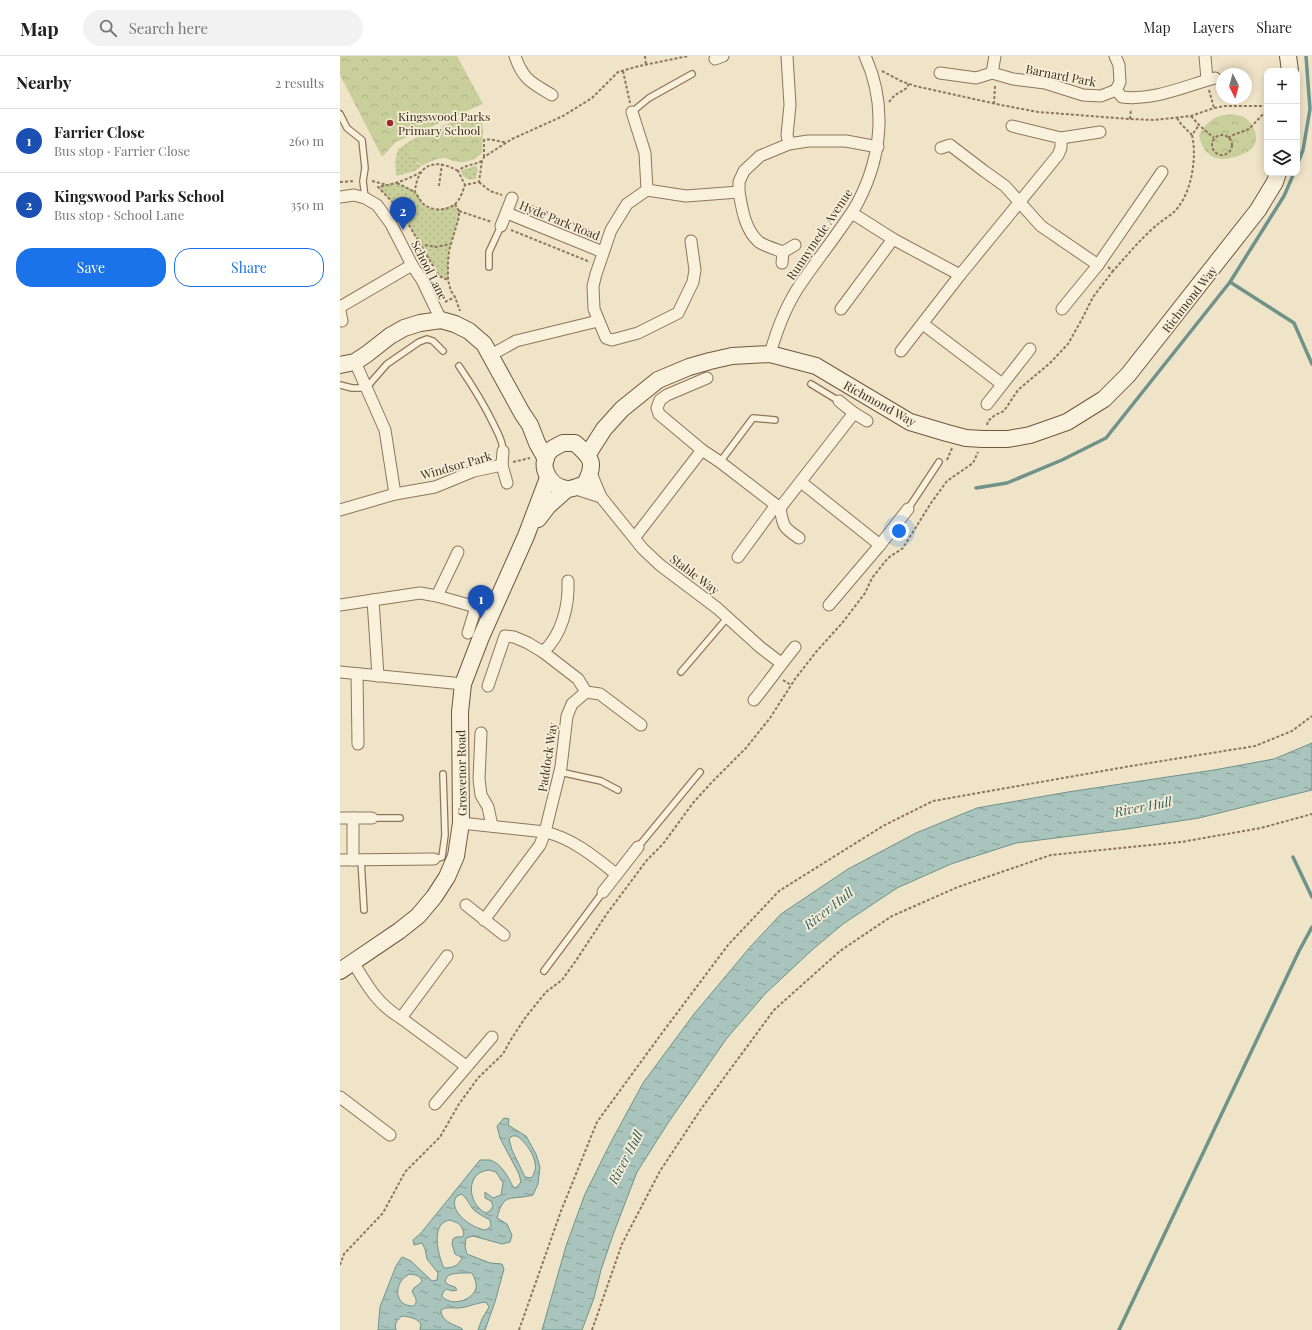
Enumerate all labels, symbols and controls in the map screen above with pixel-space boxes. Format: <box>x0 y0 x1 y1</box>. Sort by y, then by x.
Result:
search box <box>83 10 363 46</box>
text: Map <box>20 15 59 41</box>
icon: search <box>97 17 119 39</box>
text: Search here <box>129 18 208 38</box>
text: Map <box>1143 18 1171 37</box>
text: Layers <box>1193 18 1234 37</box>
text: Share <box>1256 18 1292 37</box>
street label: Barnard Park <box>1024 60 1098 90</box>
north arrow <box>1216 68 1252 104</box>
map controls <box>1264 68 1300 176</box>
button: + <box>1264 68 1300 104</box>
text: Nearby <box>16 71 71 93</box>
text: 2 results <box>275 74 324 91</box>
button: − <box>1264 104 1300 140</box>
place label: Kingswood Parks Primary School <box>398 108 490 138</box>
marker: Kingswood Parks Primary School <box>385 118 395 128</box>
text: Farrier Close <box>54 122 145 142</box>
text: 1 <box>27 132 31 149</box>
text: 260 m <box>288 132 324 149</box>
button: layers <box>1264 140 1300 176</box>
text: Bus stop · Farrier Close <box>54 142 190 159</box>
street label: Runnymede Avenue <box>782 185 856 283</box>
text: Kingswood Parks School <box>54 186 224 206</box>
text: 2 <box>26 196 32 213</box>
text: 350 m <box>290 196 324 213</box>
pin: 2 <box>390 197 416 230</box>
street label: Hyde Park Road <box>517 197 603 243</box>
text: Bus stop · School Lane <box>54 206 184 223</box>
street label: School Lane <box>408 237 452 303</box>
button: Save <box>16 248 166 287</box>
button: Share <box>174 248 324 287</box>
street label: Richmond Way <box>1158 262 1220 336</box>
street label: Richmond Way <box>841 377 919 429</box>
street label: Windsor Park <box>418 447 494 483</box>
your location <box>889 521 909 541</box>
street label: Stable Way <box>667 550 723 598</box>
pin: 1 <box>468 585 494 618</box>
street label: Paddock Way <box>534 721 560 793</box>
street label: Grosvenor Road <box>452 730 470 816</box>
water label: River Hull <box>1112 792 1175 820</box>
water label: River Hull <box>799 883 857 933</box>
water label: River Hull <box>603 1126 647 1188</box>

